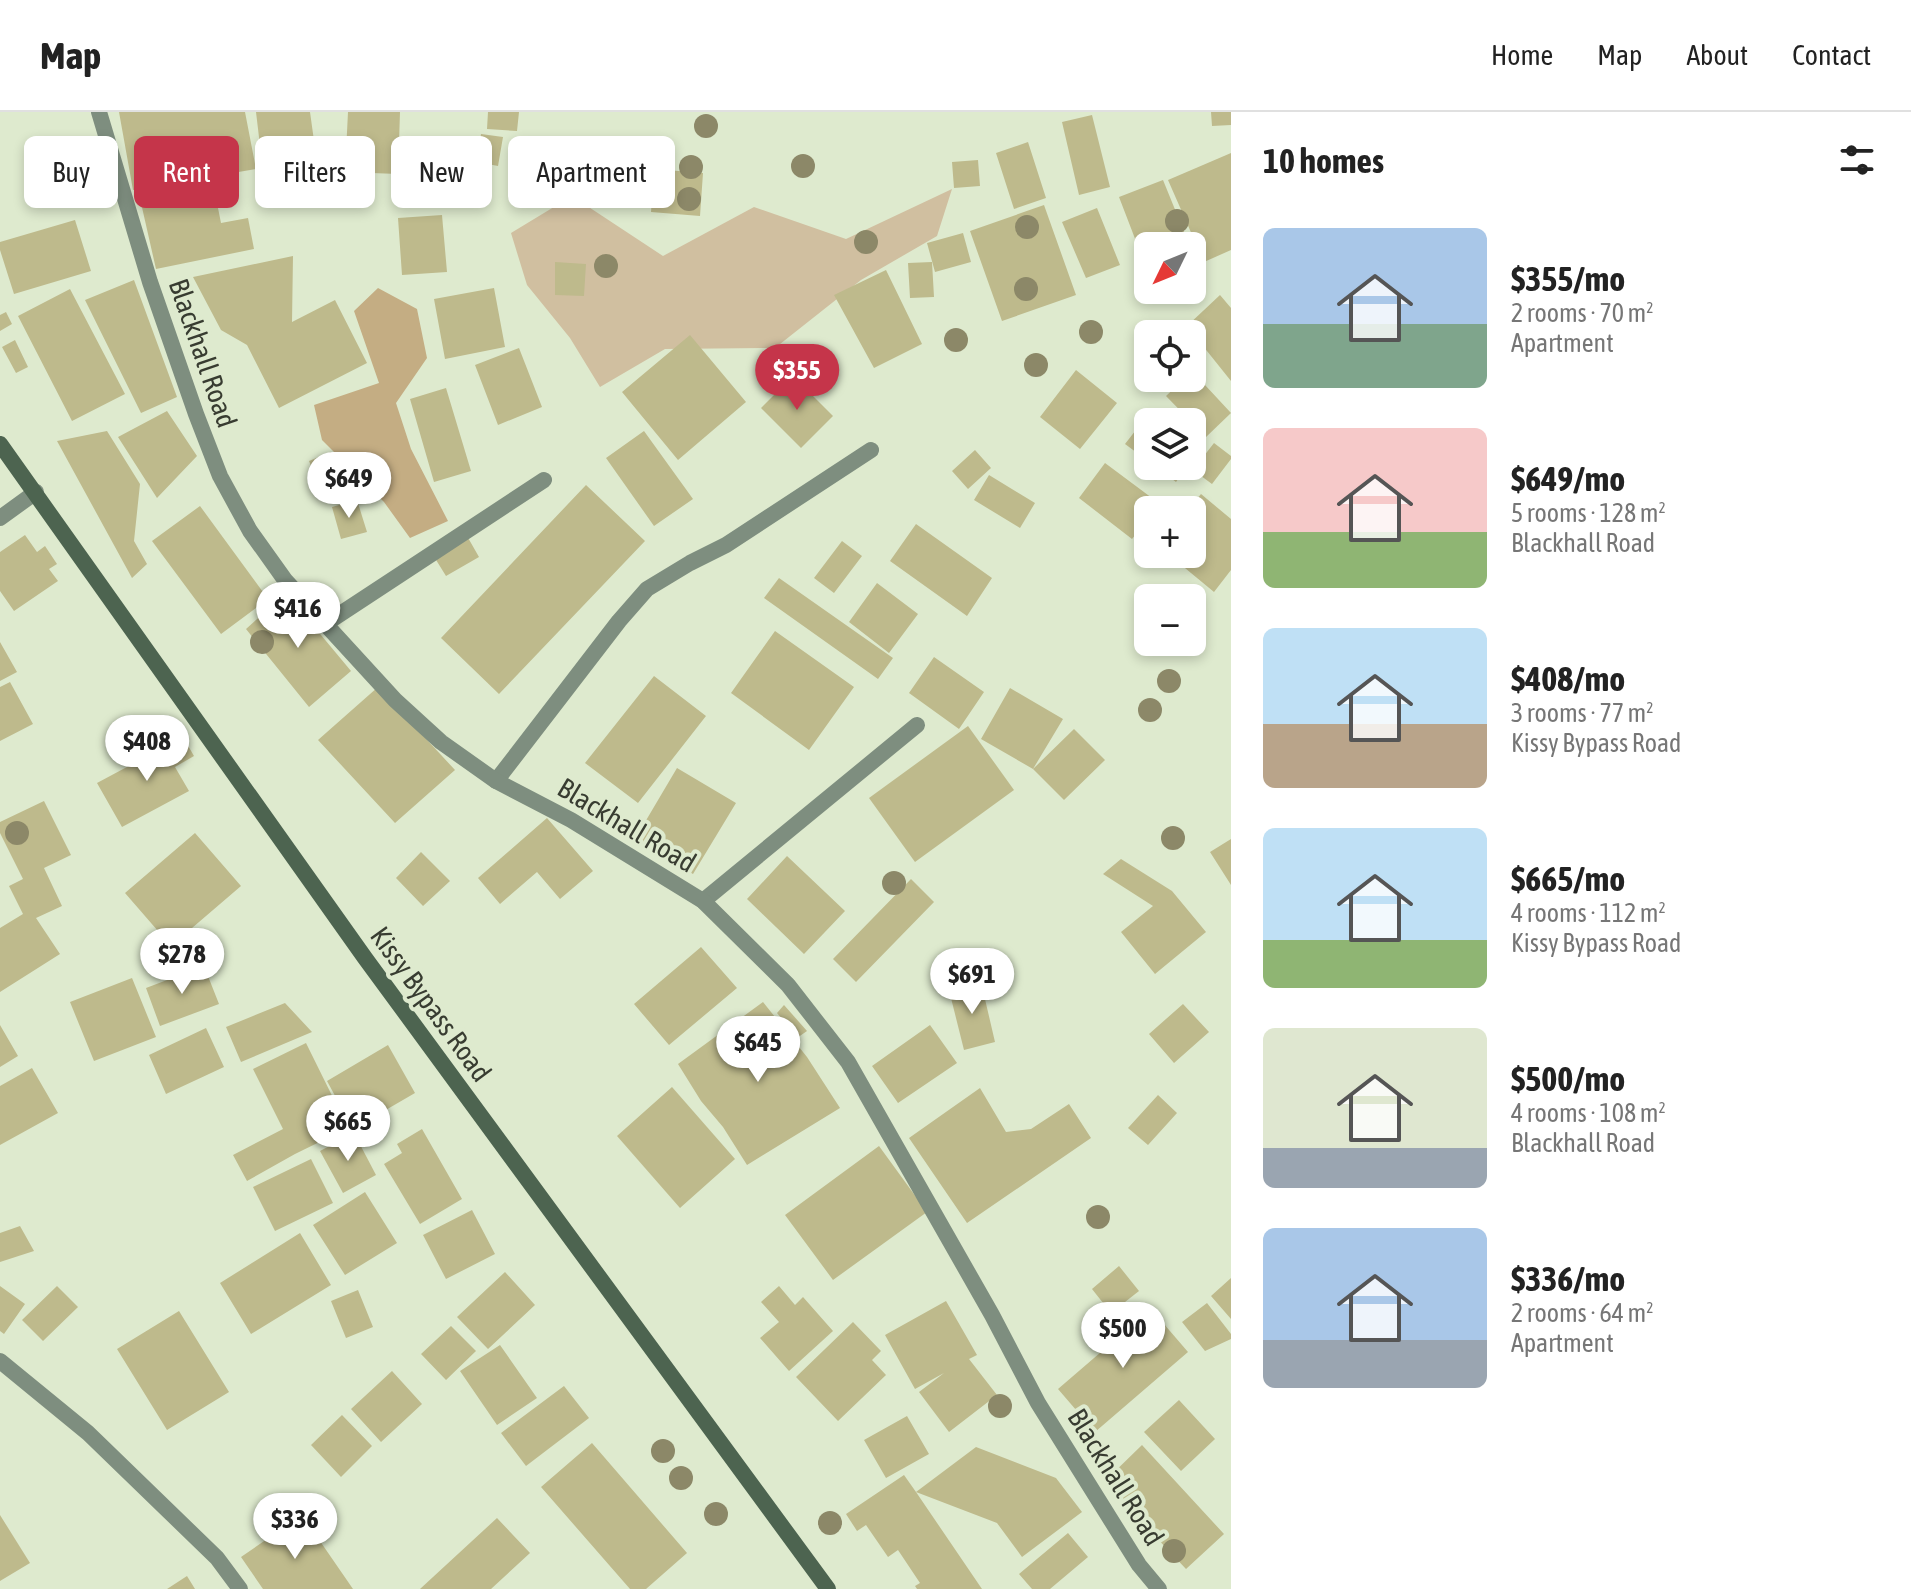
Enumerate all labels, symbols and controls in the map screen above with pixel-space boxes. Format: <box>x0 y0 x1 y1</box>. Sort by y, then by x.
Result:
text: Map <box>40 34 101 77</box>
text: Home <box>1491 39 1553 71</box>
text: Map <box>1597 39 1642 71</box>
text: About <box>1686 39 1748 71</box>
text: Contact <box>1792 39 1871 71</box>
chip: Buy <box>24 136 118 208</box>
chip: Rent <box>134 136 239 208</box>
chip: Filters <box>255 136 375 208</box>
chip: New <box>391 136 492 208</box>
chip: Apartment <box>508 136 675 208</box>
icon: filters <box>1835 138 1879 182</box>
text: 10 homes <box>1263 141 1384 180</box>
north arrow <box>1134 232 1206 304</box>
map controls <box>1134 232 1206 656</box>
text: $355/mo <box>1511 259 1625 298</box>
icon: home <box>1327 260 1423 356</box>
street label: Blackhall Road <box>163 274 243 432</box>
text: 2 rooms · 70 m² <box>1511 298 1653 328</box>
button: locate <box>1134 320 1206 392</box>
text: Apartment <box>1511 328 1614 358</box>
pin: $355 <box>750 344 844 412</box>
text: $355 <box>773 355 821 385</box>
button: layers <box>1134 408 1206 480</box>
pin: $649 <box>302 452 396 520</box>
text: $649/mo <box>1511 459 1625 498</box>
icon: home <box>1327 460 1423 556</box>
text: $649 <box>325 463 373 493</box>
button: + <box>1134 496 1206 568</box>
text: 5 rooms · 128 m² <box>1511 498 1666 528</box>
text: Blackhall Road <box>1511 528 1655 558</box>
pin: $416 <box>251 582 345 650</box>
button: − <box>1134 584 1206 656</box>
text: $416 <box>274 593 322 623</box>
text: $408/mo <box>1511 659 1625 698</box>
icon: home <box>1327 660 1423 756</box>
text: 3 rooms · 77 m² <box>1511 698 1653 728</box>
pin: $408 <box>100 715 194 783</box>
text: $408 <box>123 726 171 756</box>
text: Kissy Bypass Road <box>1511 728 1681 758</box>
street label: Blackhall Road <box>552 771 702 879</box>
text: $665/mo <box>1511 859 1625 898</box>
icon: home <box>1327 860 1423 956</box>
text: 4 rooms · 112 m² <box>1511 898 1666 928</box>
street label: Kissy Bypass Road <box>364 920 498 1088</box>
pin: $278 <box>135 928 229 996</box>
text: Kissy Bypass Road <box>1511 928 1681 958</box>
text: $278 <box>158 939 206 969</box>
pin: $691 <box>925 948 1019 1016</box>
text: $691 <box>948 959 996 989</box>
pin: $645 <box>711 1016 805 1084</box>
text: $645 <box>734 1027 782 1057</box>
text: $500/mo <box>1511 1059 1625 1098</box>
icon: home <box>1327 1060 1423 1156</box>
pin: $665 <box>301 1095 395 1163</box>
text: 4 rooms · 108 m² <box>1511 1098 1666 1128</box>
text: $665 <box>324 1106 372 1136</box>
text: Blackhall Road <box>1511 1128 1655 1158</box>
text: $336/mo <box>1511 1259 1625 1298</box>
icon: home <box>1327 1260 1423 1356</box>
text: 2 rooms · 64 m² <box>1511 1298 1653 1328</box>
pin: $500 <box>1076 1302 1170 1370</box>
text: $500 <box>1099 1313 1147 1343</box>
text: Apartment <box>1511 1328 1614 1358</box>
street label: Blackhall Road <box>1061 1403 1171 1551</box>
pin: $336 <box>248 1493 342 1561</box>
text: $336 <box>271 1504 319 1534</box>

